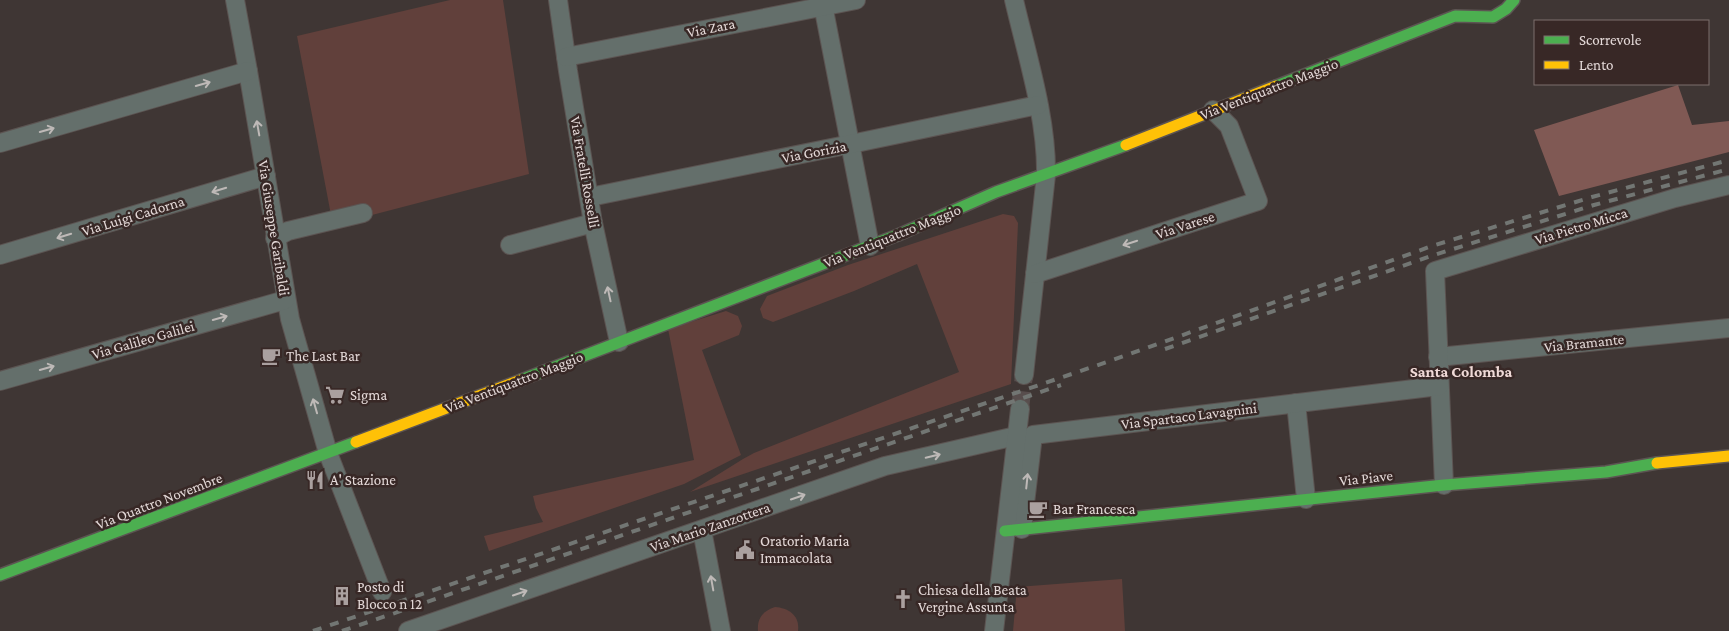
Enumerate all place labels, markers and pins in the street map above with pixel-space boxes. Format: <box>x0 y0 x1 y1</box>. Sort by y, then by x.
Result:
cafe icon: The Last Bar <box>260 345 282 367</box>
place label: The Last Bar <box>286 348 361 364</box>
supermarket icon: Sigma <box>324 384 346 406</box>
place label: Sigma <box>350 387 387 404</box>
restaurant icon: A' Stazione <box>304 469 326 491</box>
place label: A' Stazione <box>330 472 396 488</box>
cafe icon: Bar Francesca <box>1027 498 1049 520</box>
place label: Bar Francesca <box>1053 501 1135 517</box>
place label: Oratorio Maria Immacolata <box>760 533 850 566</box>
public building icon: Oratorio Maria Immacolata <box>734 539 756 561</box>
place label: Posto di Blocco n 12 <box>357 579 422 612</box>
place label: Chiesa della Beata Vergine Assunta <box>918 582 1027 616</box>
building icon: Posto di Blocco n 12 <box>331 585 353 607</box>
church icon: Chiesa della Beata Vergine Assunta <box>892 588 914 610</box>

